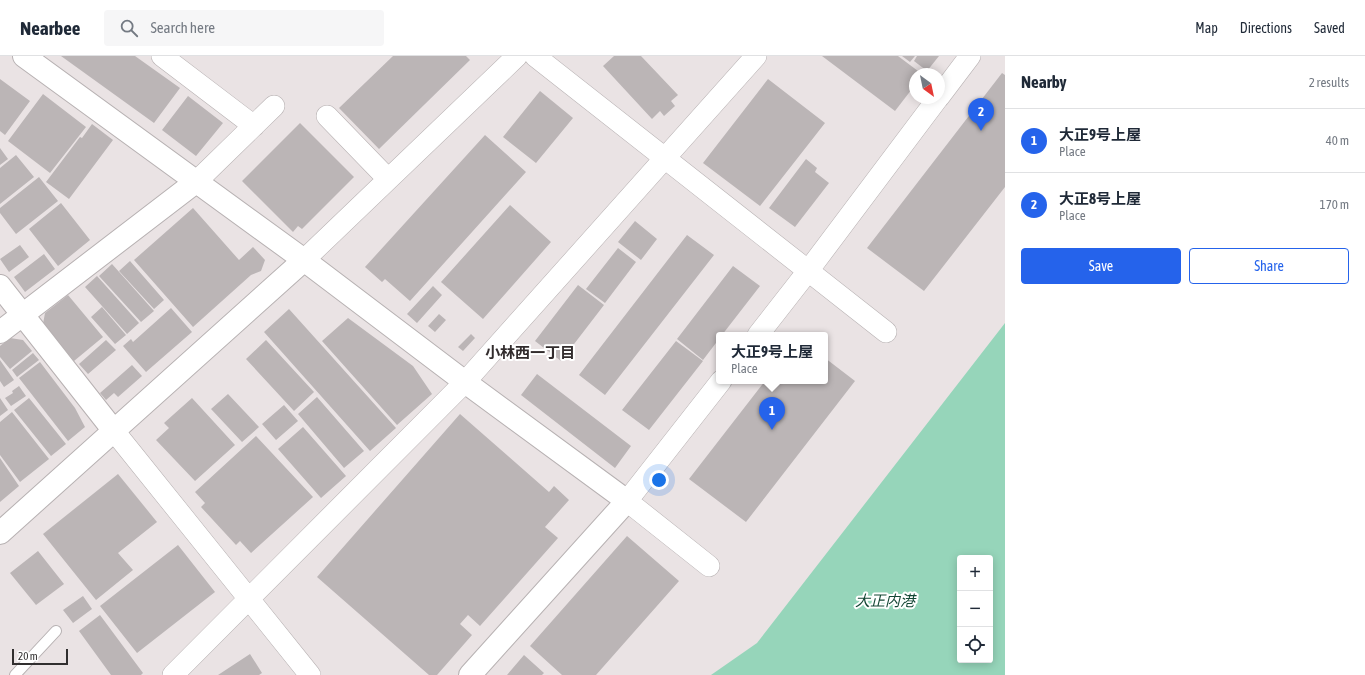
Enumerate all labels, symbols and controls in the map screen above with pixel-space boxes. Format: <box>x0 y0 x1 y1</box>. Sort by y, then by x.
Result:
search box <box>104 10 384 46</box>
text: Nearbee <box>20 17 80 39</box>
icon: search <box>118 17 140 39</box>
text: Search here <box>150 19 215 36</box>
text: Map <box>1195 20 1218 36</box>
text: Directions <box>1240 20 1292 36</box>
text: Saved <box>1314 20 1345 36</box>
north arrow <box>909 68 945 104</box>
text: Nearby <box>1021 72 1067 92</box>
text: 2 results <box>1309 75 1349 90</box>
pin: 2 <box>968 98 994 131</box>
text: 大正9号上屋 <box>1059 126 1141 143</box>
text: 1 <box>1031 133 1037 148</box>
text: 40 m <box>1326 133 1349 148</box>
text: Place <box>1059 144 1086 159</box>
text: 大正8号上屋 <box>1059 190 1141 207</box>
text: 2 <box>1031 197 1037 212</box>
text: 170 m <box>1320 197 1349 212</box>
text: Place <box>1059 208 1086 223</box>
button: Save <box>1021 248 1181 284</box>
button: Share <box>1189 248 1349 284</box>
popup <box>716 332 828 384</box>
text: 大正9号上屋 <box>731 343 813 360</box>
district label: 小林西一丁目 <box>485 344 575 361</box>
text: Place <box>731 361 758 376</box>
pin: 1 <box>759 397 785 430</box>
your location <box>649 470 669 490</box>
map controls <box>957 555 993 663</box>
button: + <box>957 555 993 591</box>
button: − <box>957 591 993 627</box>
water label: 大正内港 <box>855 592 917 609</box>
button: locate <box>957 627 993 663</box>
scale bar <box>12 647 68 666</box>
text: 20 m <box>18 650 38 662</box>

